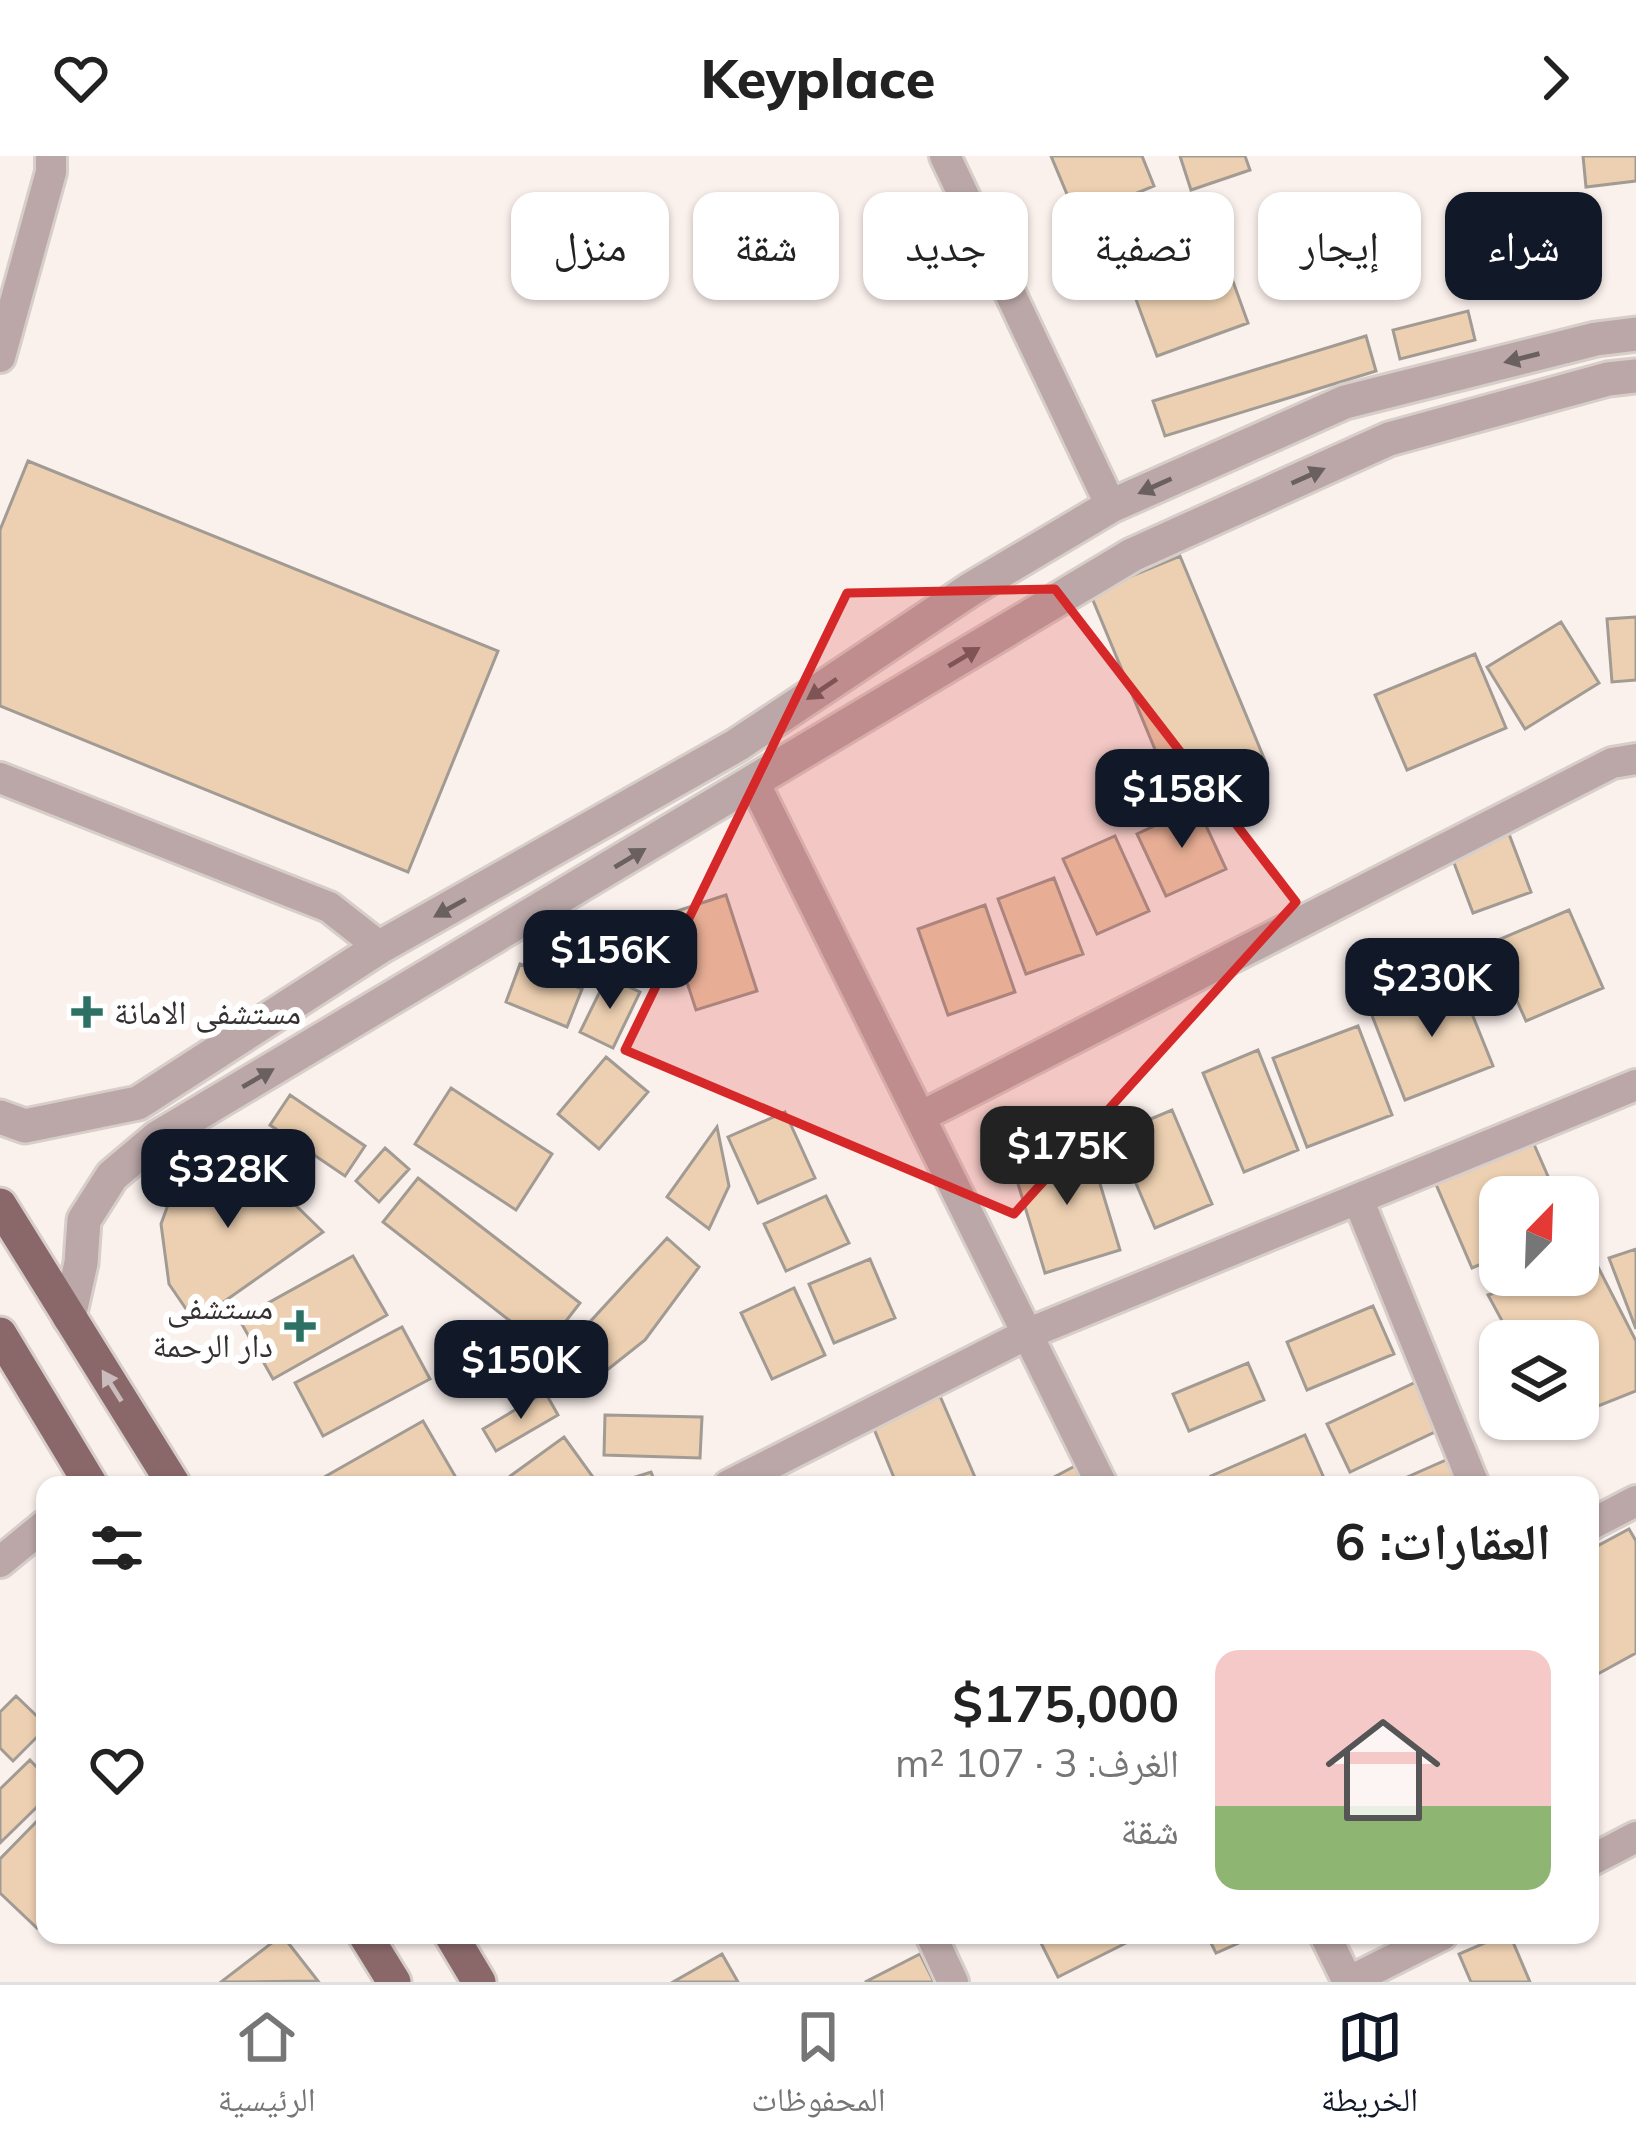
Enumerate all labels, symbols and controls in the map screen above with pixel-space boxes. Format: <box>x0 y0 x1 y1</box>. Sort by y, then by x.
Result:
text: Keyplace <box>701 44 935 112</box>
icon: heart <box>48 45 114 111</box>
icon: forward <box>1522 45 1588 111</box>
chip: منزل <box>511 192 669 300</box>
chip: شقة <box>693 192 839 300</box>
chip: جديد <box>863 192 1028 300</box>
chip: تصفية <box>1052 192 1234 300</box>
chip: إيجار <box>1258 192 1421 300</box>
chip: شراء <box>1445 192 1602 300</box>
one-way arrow <box>1503 349 1540 368</box>
one-way arrow <box>1291 465 1326 485</box>
one-way arrow <box>1137 477 1172 497</box>
one-way arrow <box>947 647 981 668</box>
one-way arrow <box>806 677 839 699</box>
pin: $158K <box>1098 749 1266 851</box>
text: $158K <box>1122 763 1242 812</box>
one-way arrow <box>613 848 647 869</box>
one-way arrow <box>433 896 467 917</box>
pin: $156K <box>526 910 694 1012</box>
text: $156K <box>550 924 670 973</box>
pin: $230K <box>1348 938 1516 1040</box>
text: $230K <box>1372 952 1492 1001</box>
place label: مستشفى الامانة <box>114 991 301 1033</box>
marker: مستشفى الامانة <box>71 996 103 1028</box>
one-way arrow <box>241 1069 275 1090</box>
pin: $175K <box>983 1106 1151 1208</box>
text: $175K <box>1007 1120 1127 1169</box>
pin: $328K <box>144 1129 312 1231</box>
text: $328K <box>168 1143 288 1192</box>
north arrow <box>1479 1176 1599 1296</box>
map controls <box>1479 1176 1599 1440</box>
place label: مستشفى دار الرحمة <box>152 1286 273 1365</box>
marker: مستشفى دار الرحمة <box>284 1310 316 1342</box>
pin: $150K <box>437 1320 605 1422</box>
button: layers <box>1479 1320 1599 1440</box>
text: $150K <box>461 1334 581 1383</box>
one-way arrow <box>102 1369 124 1402</box>
text: العقارات: 6 <box>1335 1509 1551 1573</box>
icon: filters <box>84 1515 150 1581</box>
text: $175,000 <box>952 1671 1179 1735</box>
icon: home <box>1311 1698 1455 1842</box>
icon: heart <box>84 1737 150 1803</box>
text: الغرف: 3 · 107 m² <box>895 1738 1179 1787</box>
text: شقة <box>1121 1805 1179 1854</box>
tab: الرئيسية <box>218 2004 316 2132</box>
tab: المحفوظات <box>751 2004 885 2132</box>
tab: الخريطة <box>1321 2004 1418 2132</box>

